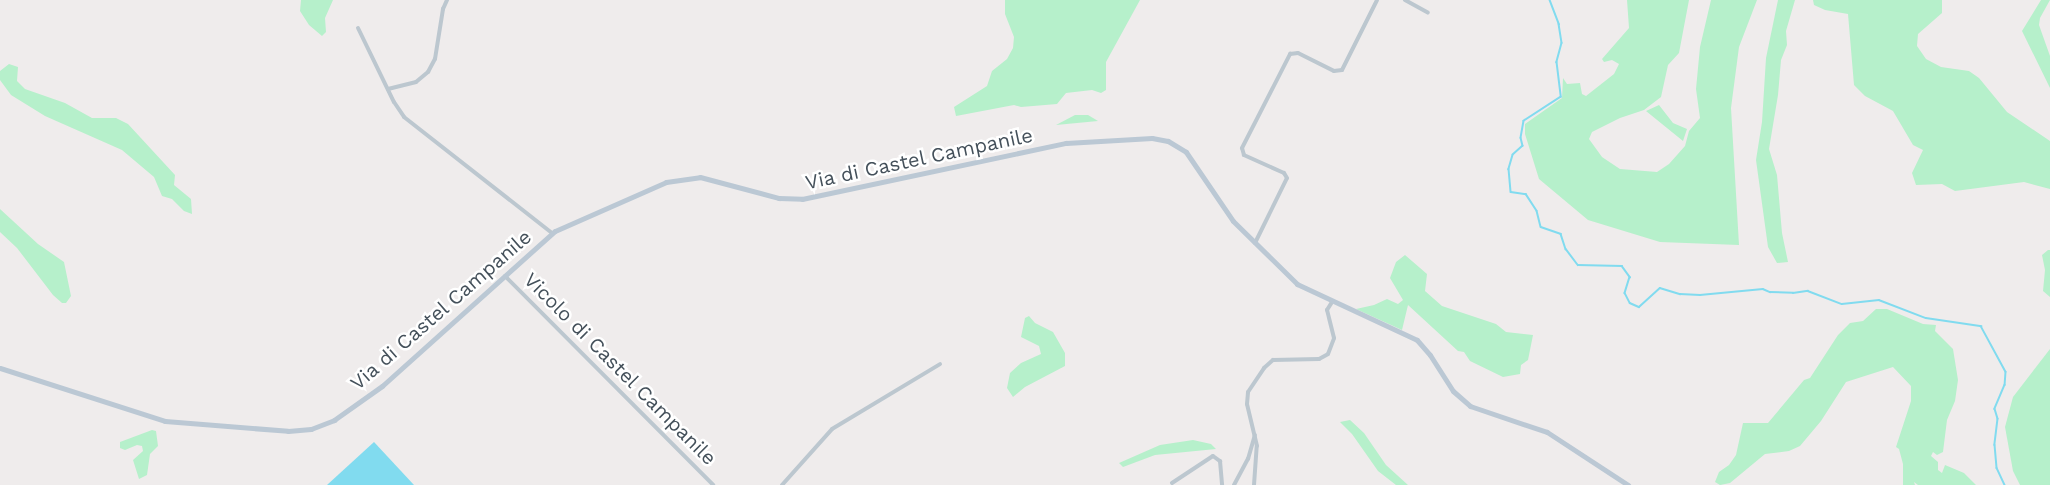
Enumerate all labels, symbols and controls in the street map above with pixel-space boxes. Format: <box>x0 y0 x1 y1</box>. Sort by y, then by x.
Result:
street label: Via di Castel Campanile <box>803 123 1035 195</box>
street label: Via di Castel Campanile <box>345 225 537 395</box>
street label: Vicolo di Castel Campanile <box>519 268 721 470</box>

